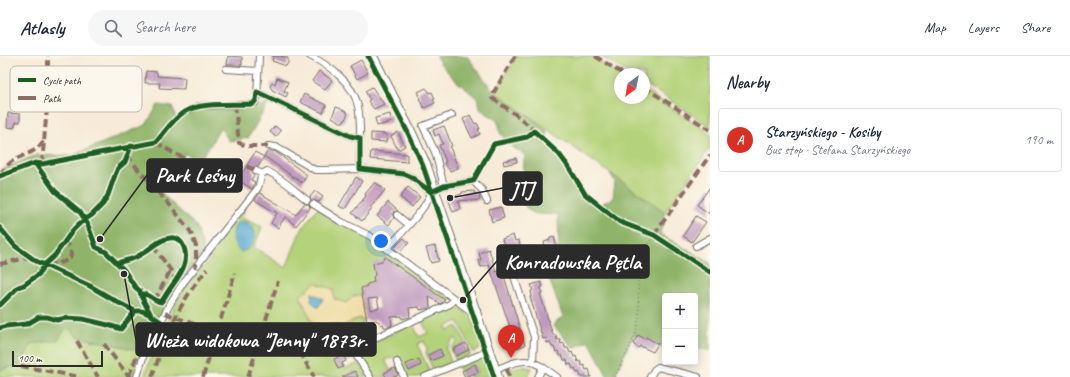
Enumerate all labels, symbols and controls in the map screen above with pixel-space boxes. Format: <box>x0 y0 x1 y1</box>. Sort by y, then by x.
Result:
search box <box>88 10 368 46</box>
text: Atlasly <box>20 16 64 40</box>
icon: search <box>102 17 124 39</box>
text: Search here <box>134 18 195 37</box>
text: Map <box>924 19 946 36</box>
text: Layers <box>968 19 999 36</box>
text: Share <box>1021 19 1050 36</box>
legend <box>10 66 142 112</box>
north arrow <box>614 68 650 104</box>
text: Nearby <box>726 72 769 93</box>
text: Cycle path <box>43 73 82 87</box>
text: Path <box>43 91 62 105</box>
text: Starzyńskiego - Kosiby <box>765 123 881 142</box>
text: A <box>737 132 743 148</box>
text: 190 m <box>1025 132 1053 148</box>
text: Bus stop · Stefana Starzyńskiego <box>765 142 910 158</box>
callout: Park Leśny <box>147 159 242 192</box>
text: Park Leśny <box>156 162 236 189</box>
callout: JTJ <box>503 172 542 205</box>
text: JTJ <box>509 176 538 202</box>
your location <box>371 231 391 251</box>
callout: Konradowska Pętla <box>497 245 649 278</box>
text: Konradowska Pętla <box>505 249 643 275</box>
map controls <box>662 293 698 365</box>
button: + <box>662 293 698 329</box>
callout: Wieża widokowa "Jenny" 1873r. <box>136 323 376 356</box>
pin: A <box>498 325 524 358</box>
text: Wieża widokowa "Jenny" 1873r. <box>144 327 368 353</box>
button: − <box>662 329 698 365</box>
scale bar <box>12 349 103 368</box>
text: 100 m <box>18 351 42 365</box>

